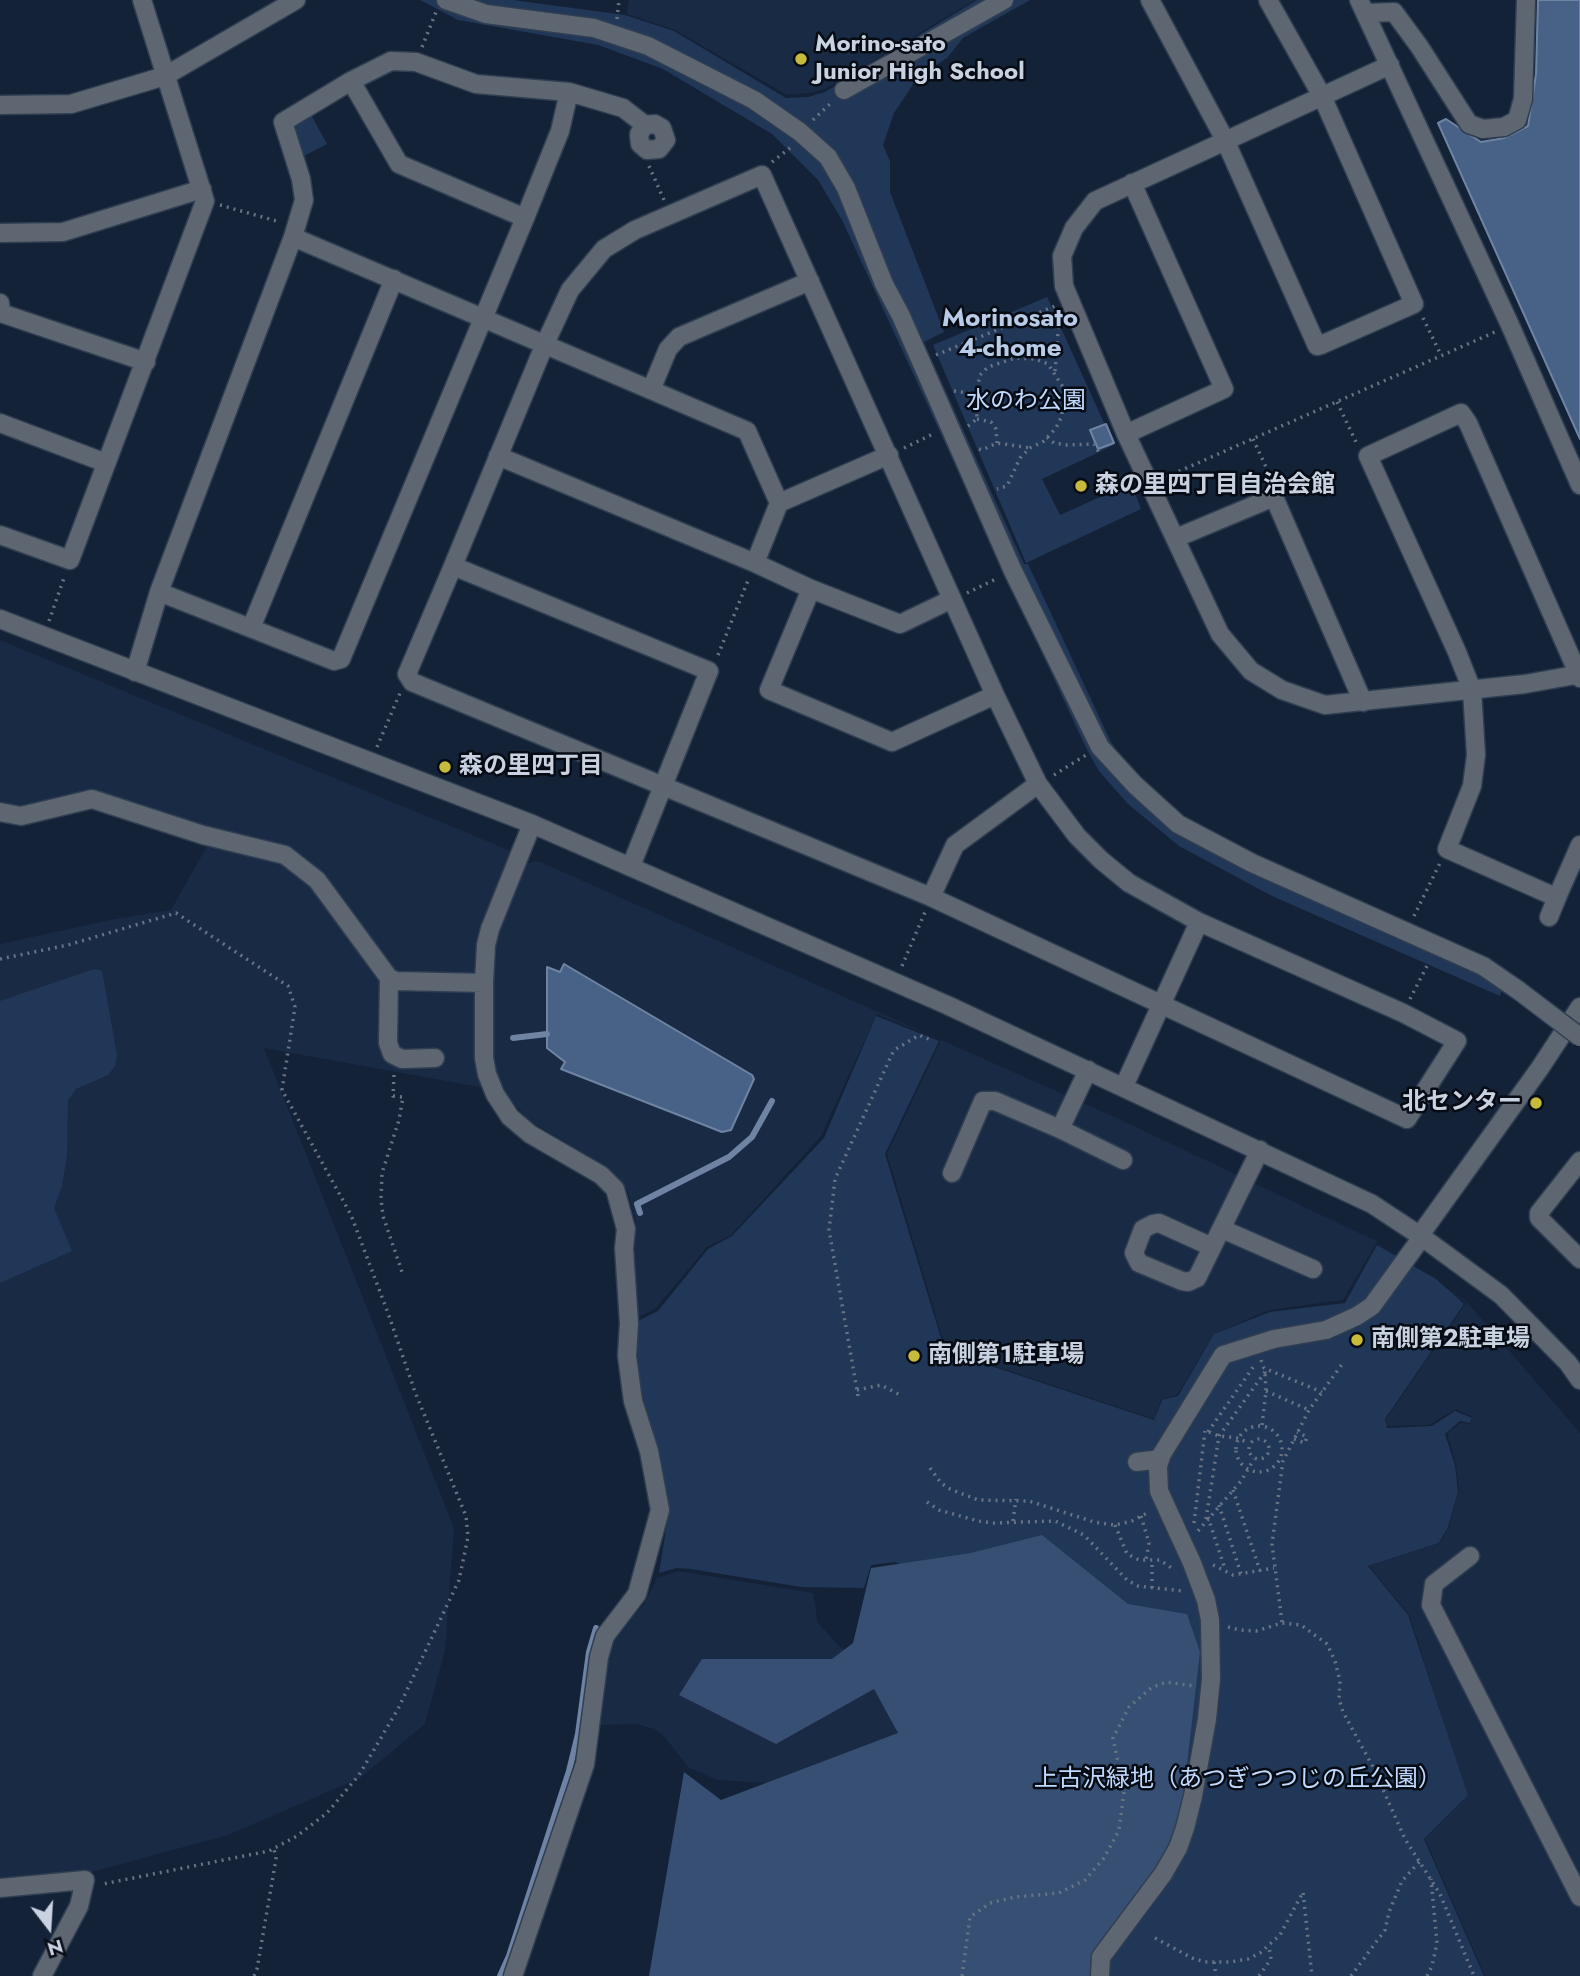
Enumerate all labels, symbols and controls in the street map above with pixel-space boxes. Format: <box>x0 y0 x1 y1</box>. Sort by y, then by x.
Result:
place label: Morino-sato Junior High School <box>815 31 1025 87</box>
marker: Morino-sato Junior High School <box>793 51 809 67</box>
district label: Morinosato 4-chome <box>942 304 1078 366</box>
park label: 水のわ公園 <box>966 388 1086 416</box>
place label: 森の里四丁目自治会館 <box>1095 472 1335 500</box>
marker: 森の里四丁目自治会館 <box>1073 478 1089 494</box>
place label: 森の里四丁目 <box>459 753 603 781</box>
marker: 森の里四丁目 <box>437 759 453 775</box>
place label: 北センター <box>1402 1089 1522 1117</box>
marker: 北センター <box>1528 1095 1544 1111</box>
place label: 南側第２駐車場 <box>1371 1326 1530 1354</box>
marker: 南側第２駐車場 <box>1349 1332 1365 1348</box>
place label: 南側第1駐車場 <box>928 1342 1084 1370</box>
marker: 南側第1駐車場 <box>906 1348 922 1364</box>
park label: 上古沢緑地（あつぎつつじの丘公園） <box>1034 1766 1442 1794</box>
north arrow <box>14 1892 84 1962</box>
text: N <box>44 1932 66 1963</box>

